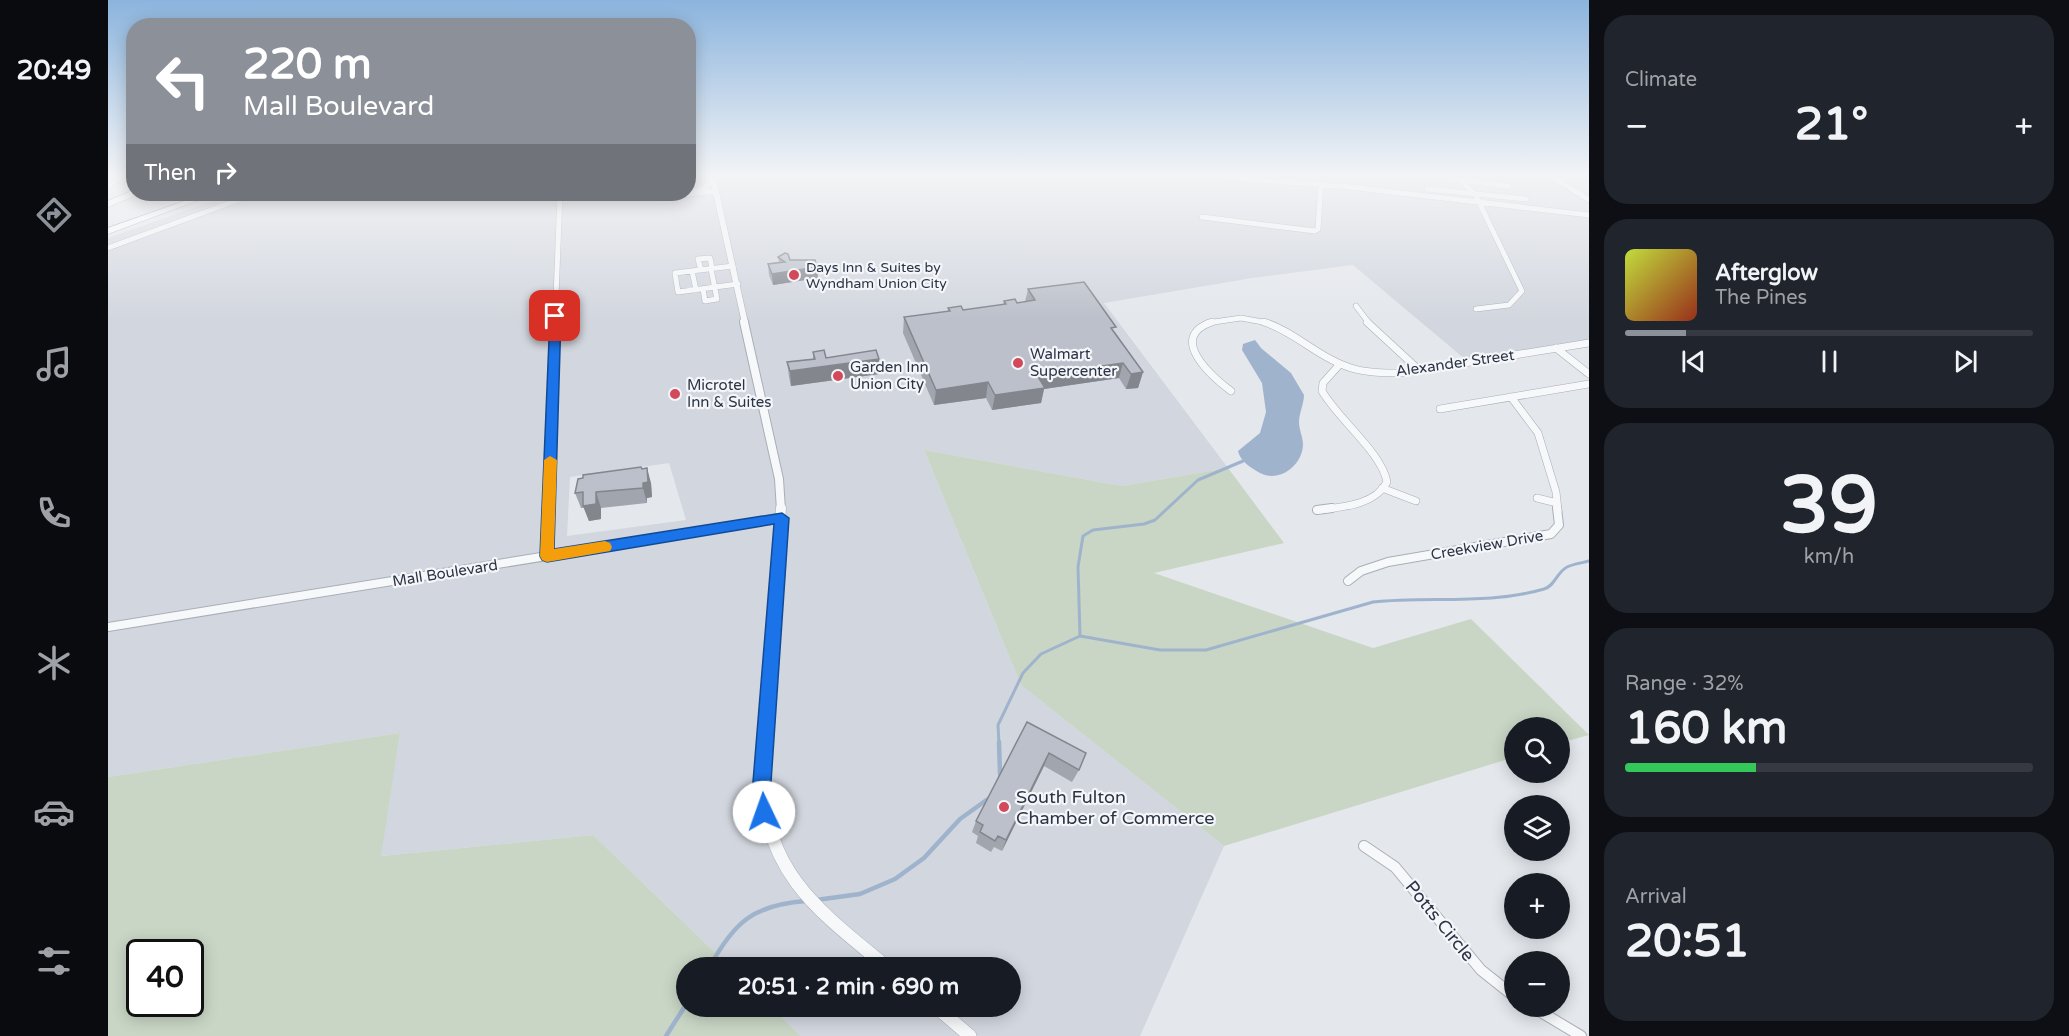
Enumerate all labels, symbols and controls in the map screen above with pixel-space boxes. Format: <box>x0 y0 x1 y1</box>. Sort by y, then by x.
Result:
text: 220 m <box>243 39 372 90</box>
icon: left <box>144 42 222 120</box>
text: 20:49 <box>17 54 91 87</box>
text: Climate <box>1625 68 1697 92</box>
text: Mall Boulevard <box>243 90 434 123</box>
text: 21° <box>1795 98 1868 152</box>
text: − <box>1625 107 1649 146</box>
text: + <box>2014 107 2033 146</box>
icon: right <box>209 156 242 189</box>
text: Then <box>144 160 197 186</box>
icon: directions <box>33 194 75 236</box>
place label: Days Inn & Suites by Wyndham Union City <box>806 259 947 292</box>
text: Afterglow <box>1715 260 1818 286</box>
marker: Days Inn & Suites by Wyndham Union City <box>787 268 801 282</box>
text: The Pines <box>1715 286 1807 310</box>
pin <box>529 290 580 341</box>
icon: arrive <box>538 299 571 332</box>
icon: music <box>33 343 75 385</box>
place label: Walmart Supercenter <box>1030 345 1117 380</box>
icon: previous <box>1677 345 1710 378</box>
icon: pause <box>1813 345 1846 378</box>
icon: next <box>1949 345 1982 378</box>
street label: Alexander Street <box>1395 346 1516 380</box>
marker: Walmart Supercenter <box>1011 356 1025 370</box>
place label: Garden Inn Union City <box>850 358 929 393</box>
marker: Garden Inn Union City <box>831 369 845 383</box>
place label: Microtel Inn & Suites <box>687 376 771 411</box>
marker: Microtel Inn & Suites <box>668 387 682 401</box>
text: 39 <box>1780 459 1878 553</box>
icon: phone <box>33 492 75 534</box>
street label: Creekview Drive <box>1429 526 1545 564</box>
text: km/h <box>1804 545 1854 569</box>
street label: Mall Boulevard <box>391 556 499 590</box>
icon: climate <box>33 642 75 684</box>
text: Range · 32% <box>1625 672 1744 696</box>
text: 160 km <box>1625 702 1787 756</box>
map controls <box>1504 717 1570 1017</box>
button: search <box>1504 717 1570 783</box>
position arrow <box>732 780 796 844</box>
place label: South Fulton Chamber of Commerce <box>1016 786 1214 829</box>
icon: car <box>33 791 75 833</box>
button: layers <box>1504 795 1570 861</box>
marker: South Fulton Chamber of Commerce <box>997 800 1011 814</box>
button: + <box>1504 873 1570 939</box>
street label: Potts Circle <box>1401 876 1479 966</box>
text: Arrival <box>1625 885 1687 909</box>
text: 20:51 <box>1625 915 1750 969</box>
speed limit sign: 40 <box>126 939 204 1017</box>
icon: filters <box>33 940 75 982</box>
button: − <box>1504 951 1570 1017</box>
text: 20:51 · 2 min · 690 m <box>738 974 959 1000</box>

